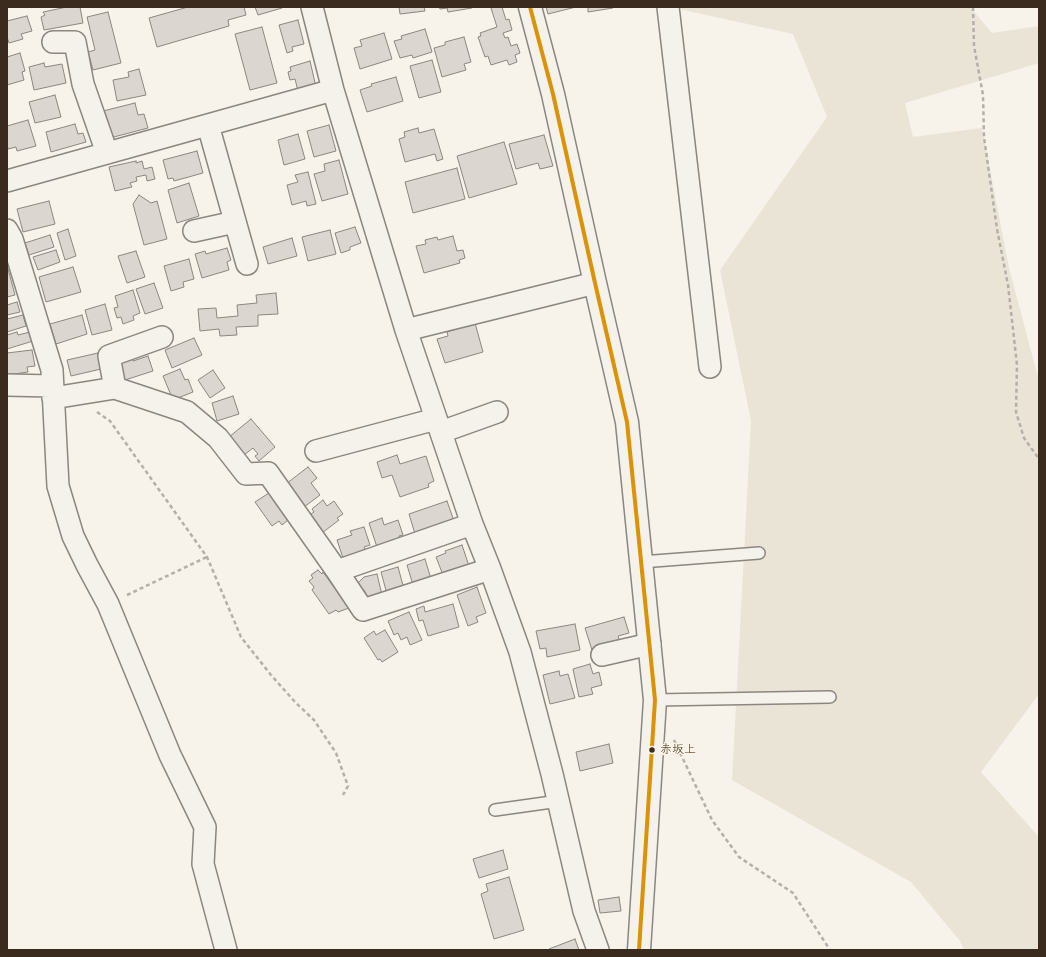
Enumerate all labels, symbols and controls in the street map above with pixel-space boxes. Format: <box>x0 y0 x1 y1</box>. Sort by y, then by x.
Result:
place label: 赤坂上 <box>660 743 696 757</box>
marker: 赤坂上 <box>647 745 657 755</box>

